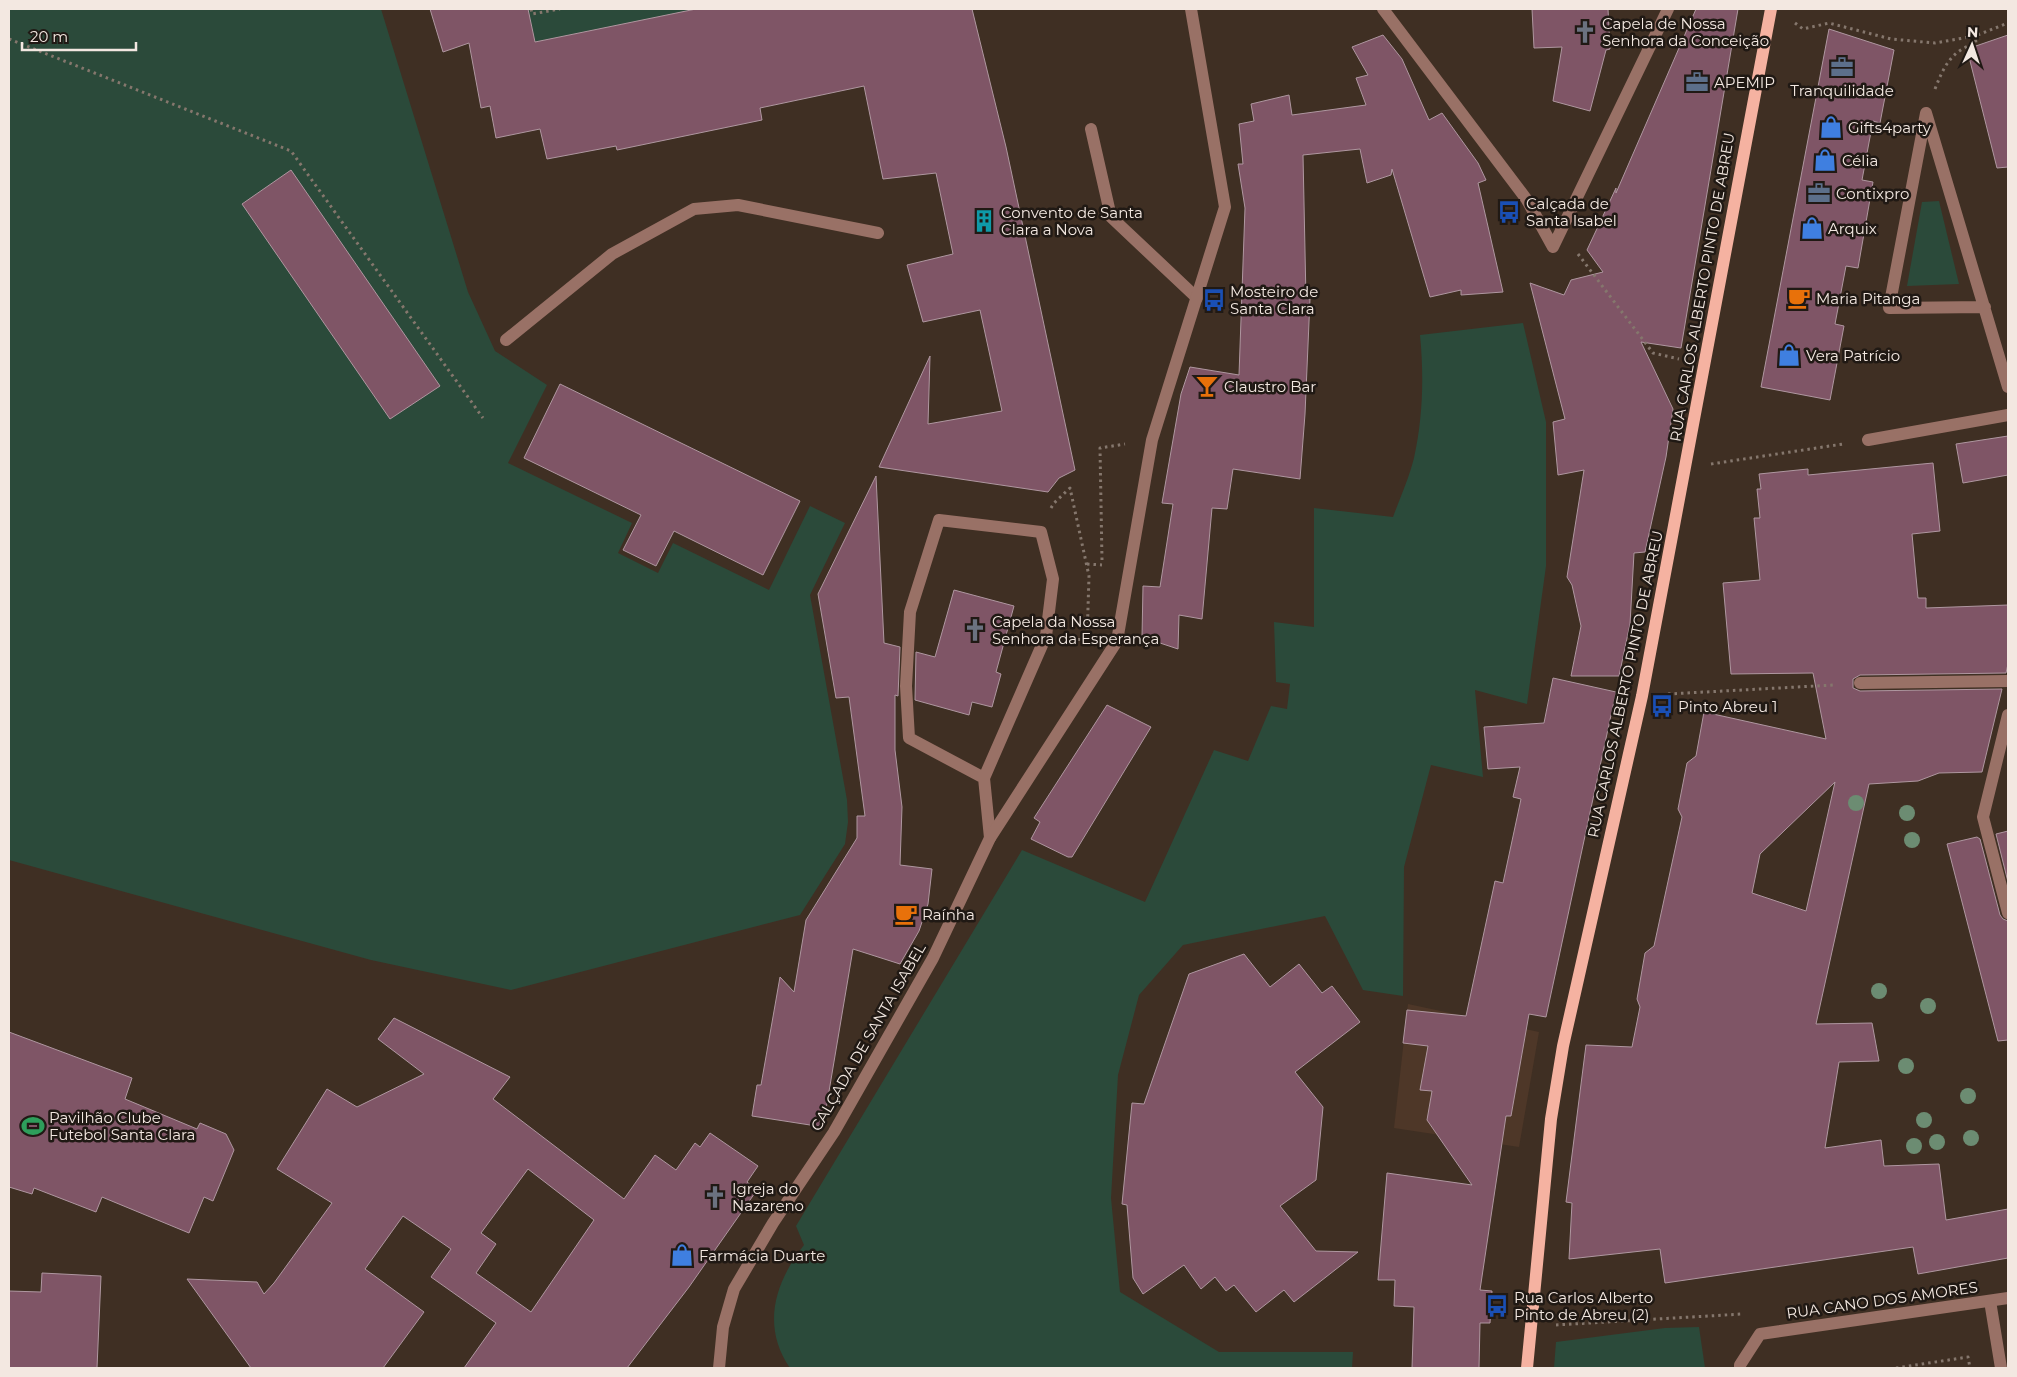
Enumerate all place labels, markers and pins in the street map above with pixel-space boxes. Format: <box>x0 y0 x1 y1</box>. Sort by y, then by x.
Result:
place label: Capela de Nossa Senhora da Conceição <box>1602 14 1769 50</box>
church icon: Capela de Nossa Senhora da Conceição <box>1572 19 1598 45</box>
office icon: Tranquilidade <box>1829 54 1855 80</box>
office icon: APEMIP <box>1684 69 1710 95</box>
place label: APEMIP <box>1714 73 1775 92</box>
place label: Tranquilidade <box>1790 81 1894 100</box>
shop icon: Gifts4party <box>1818 114 1844 140</box>
place label: Gifts4party <box>1848 118 1932 137</box>
shop icon: Célia <box>1812 147 1838 173</box>
place label: Célia <box>1842 151 1878 170</box>
office icon: Contixpro <box>1806 180 1832 206</box>
place label: Contixpro <box>1836 184 1909 203</box>
place label: Calçada de Santa Isabel <box>1526 194 1617 230</box>
bus stop icon: Calçada de Santa Isabel <box>1496 199 1522 225</box>
place label: Convento de Santa Clara a Nova <box>1001 203 1143 239</box>
building icon: Convento de Santa Clara a Nova <box>971 208 997 234</box>
shop icon: Arquix <box>1799 215 1825 241</box>
place label: Arquix <box>1828 219 1877 238</box>
place label: Mosteiro de Santa Clara <box>1230 282 1318 318</box>
cafe icon: Maria Pitanga <box>1786 285 1812 311</box>
bus stop icon: Mosteiro de Santa Clara <box>1201 287 1227 313</box>
place label: Maria Pitanga <box>1816 289 1920 308</box>
shop icon: Vera Patrício <box>1776 342 1802 368</box>
place label: Vera Patrício <box>1806 346 1900 365</box>
bar icon: Claustro Bar <box>1194 373 1220 399</box>
place label: Claustro Bar <box>1224 377 1316 396</box>
place label: Capela da Nossa Senhora da Esperança <box>992 612 1159 648</box>
church icon: Capela da Nossa Senhora da Esperança <box>962 617 988 643</box>
bus stop icon: Pinto Abreu 1 <box>1649 693 1675 719</box>
place label: Pinto Abreu 1 <box>1678 697 1777 716</box>
cafe icon: Raínha <box>893 901 919 927</box>
place label: Raínha <box>922 905 975 924</box>
place label: Pavilhão Clube Futebol Santa Clara <box>49 1108 195 1144</box>
sports icon: Pavilhão Clube Futebol Santa Clara <box>20 1113 46 1139</box>
place label: Igreja do Nazareno <box>732 1179 804 1215</box>
church icon: Igreja do Nazareno <box>702 1184 728 1210</box>
shop icon: Farmácia Duarte <box>669 1242 695 1268</box>
place label: Farmácia Duarte <box>699 1246 825 1265</box>
place label: Rua Carlos Alberto Pinto de Abreu (2) <box>1514 1288 1653 1324</box>
bus stop icon: Rua Carlos Alberto Pinto de Abreu (2) <box>1484 1293 1510 1319</box>

